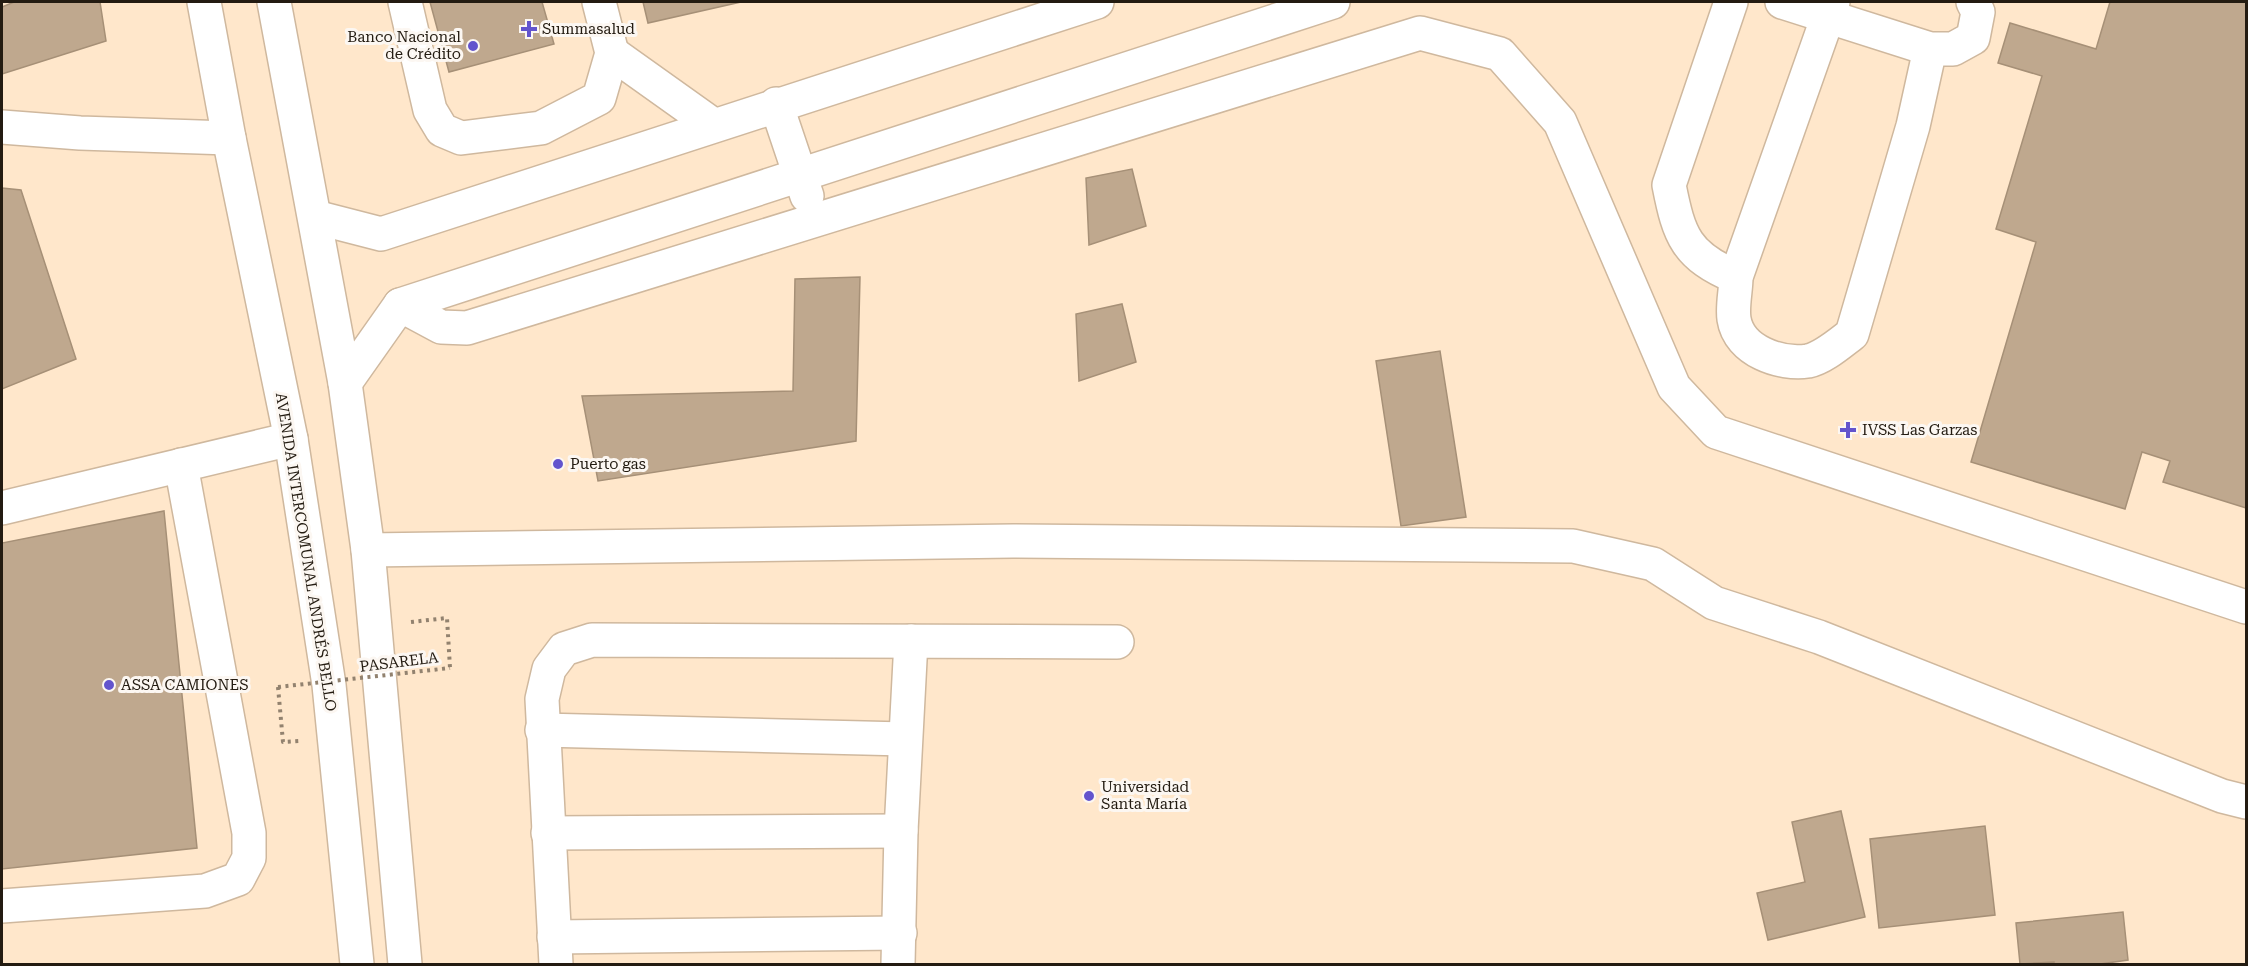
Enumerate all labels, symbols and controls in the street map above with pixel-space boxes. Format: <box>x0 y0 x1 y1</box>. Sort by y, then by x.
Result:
marker: Summasalud <box>520 20 538 38</box>
place label: Summasalud <box>542 20 635 38</box>
place label: Banco Nacional de Crédito <box>347 28 461 63</box>
marker: Banco Nacional de Crédito <box>466 39 480 53</box>
street label: AVENIDA INTERCOMUNAL ANDRÉS BELLO <box>272 391 340 713</box>
marker: IVSS Las Garzas <box>1839 421 1857 439</box>
place label: IVSS Las Garzas <box>1862 421 1977 439</box>
place label: Puerto gas <box>570 455 646 473</box>
marker: Puerto gas <box>551 457 565 471</box>
street label: PASARELA <box>359 648 440 676</box>
place label: ASSA CAMIONES <box>121 676 249 694</box>
marker: ASSA CAMIONES <box>102 678 116 692</box>
place label: Universidad Santa María <box>1101 778 1189 813</box>
marker: Universidad Santa María <box>1082 789 1096 803</box>

